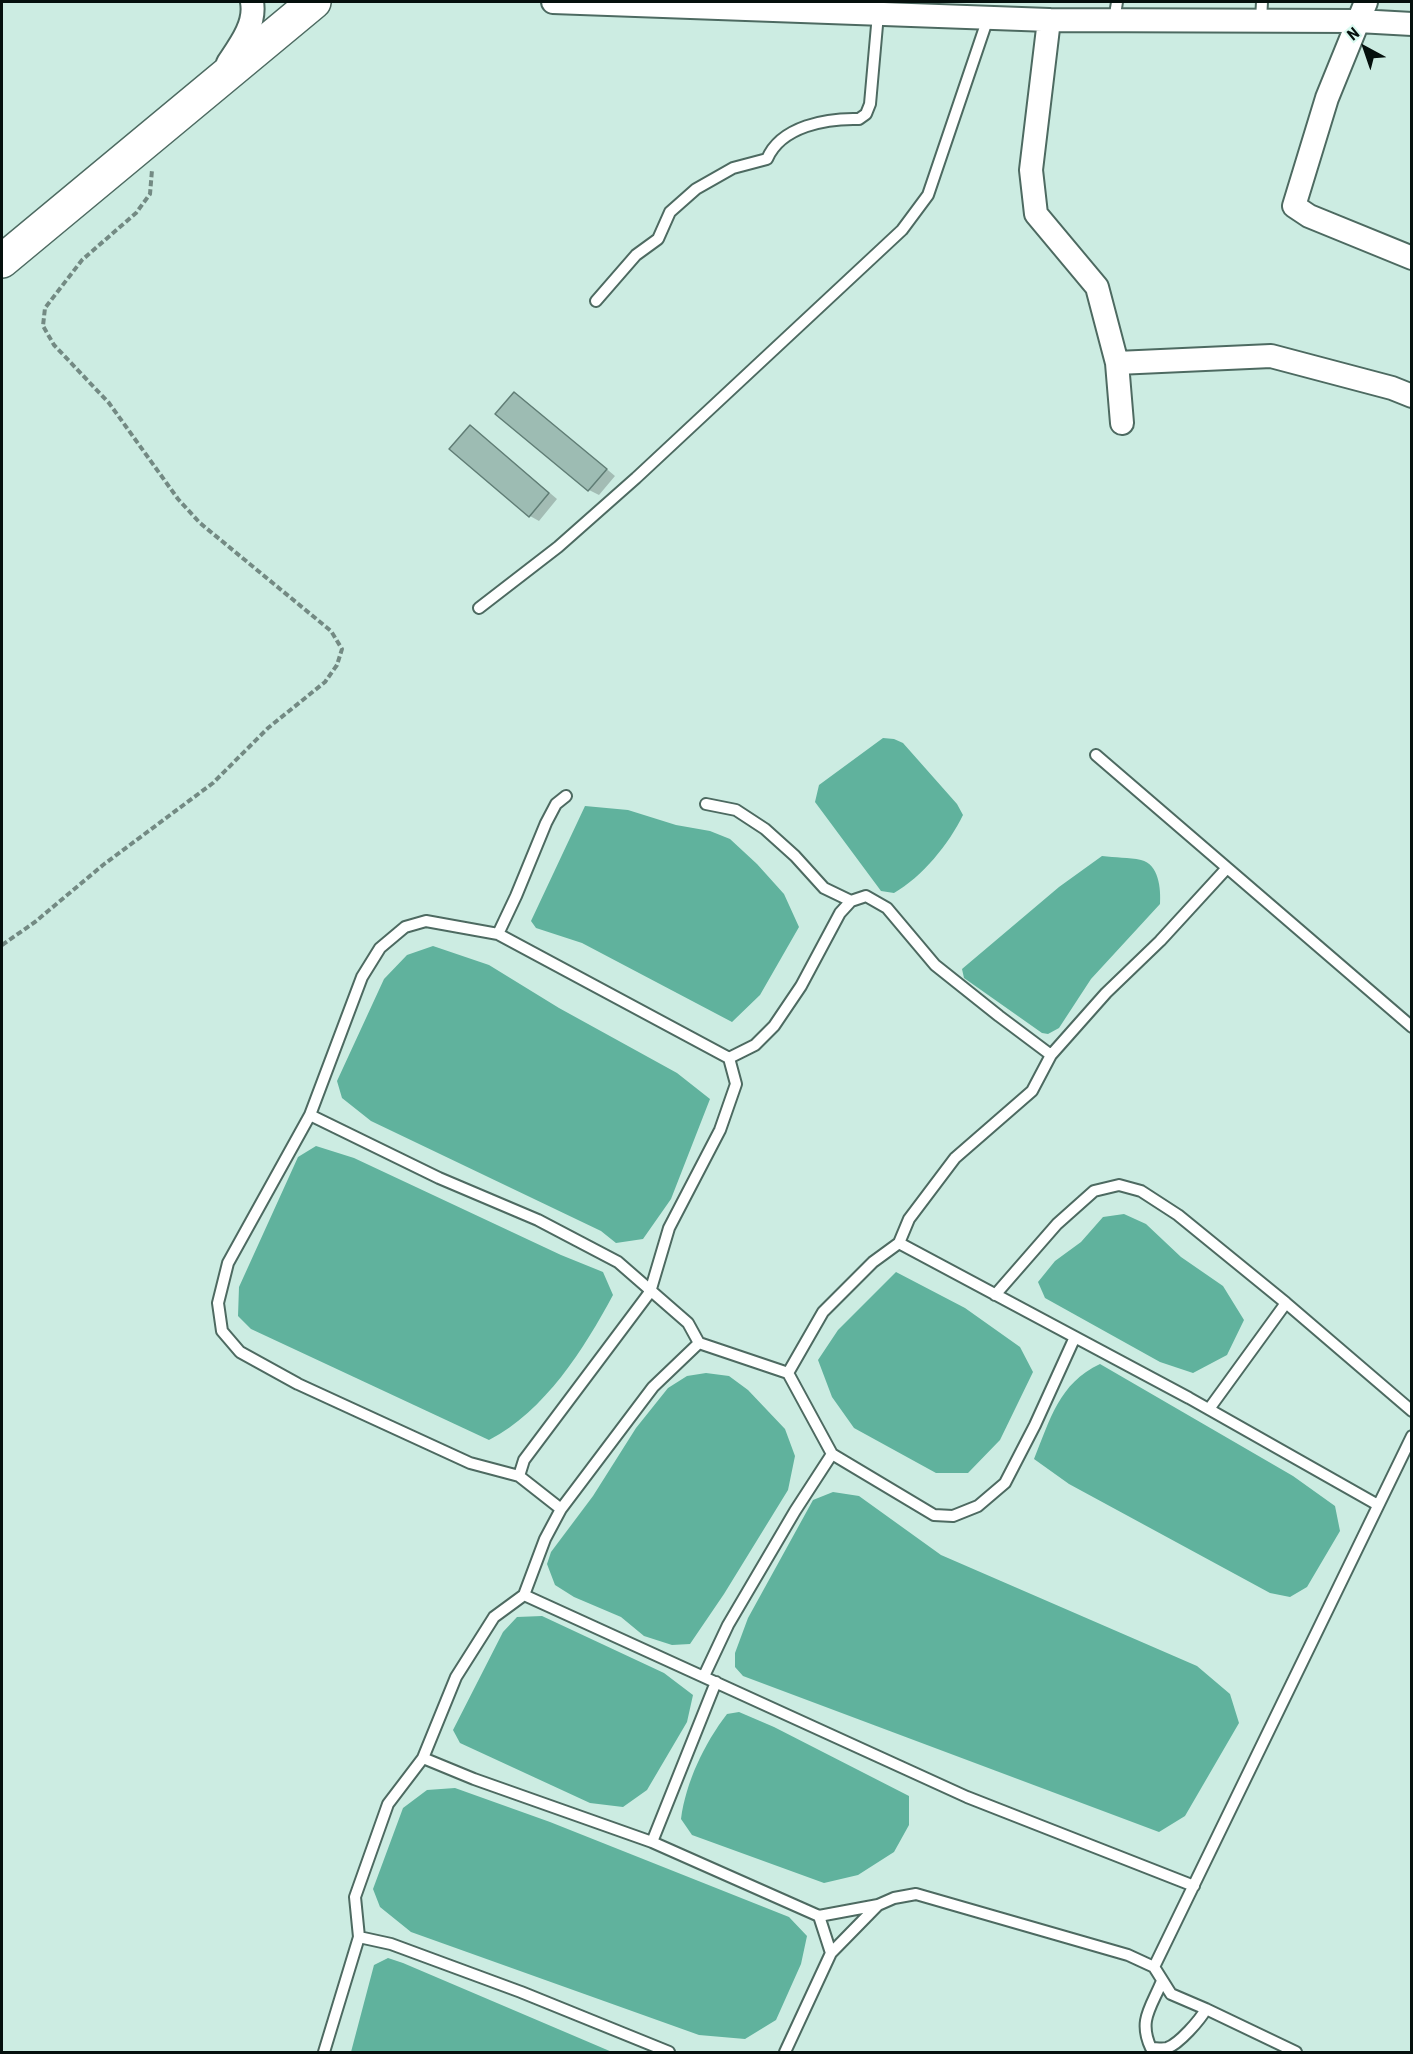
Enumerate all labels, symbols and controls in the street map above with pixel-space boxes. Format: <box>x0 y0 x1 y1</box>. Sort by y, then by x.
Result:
north arrow <box>1335 18 1395 78</box>
text: N <box>1343 23 1363 44</box>

